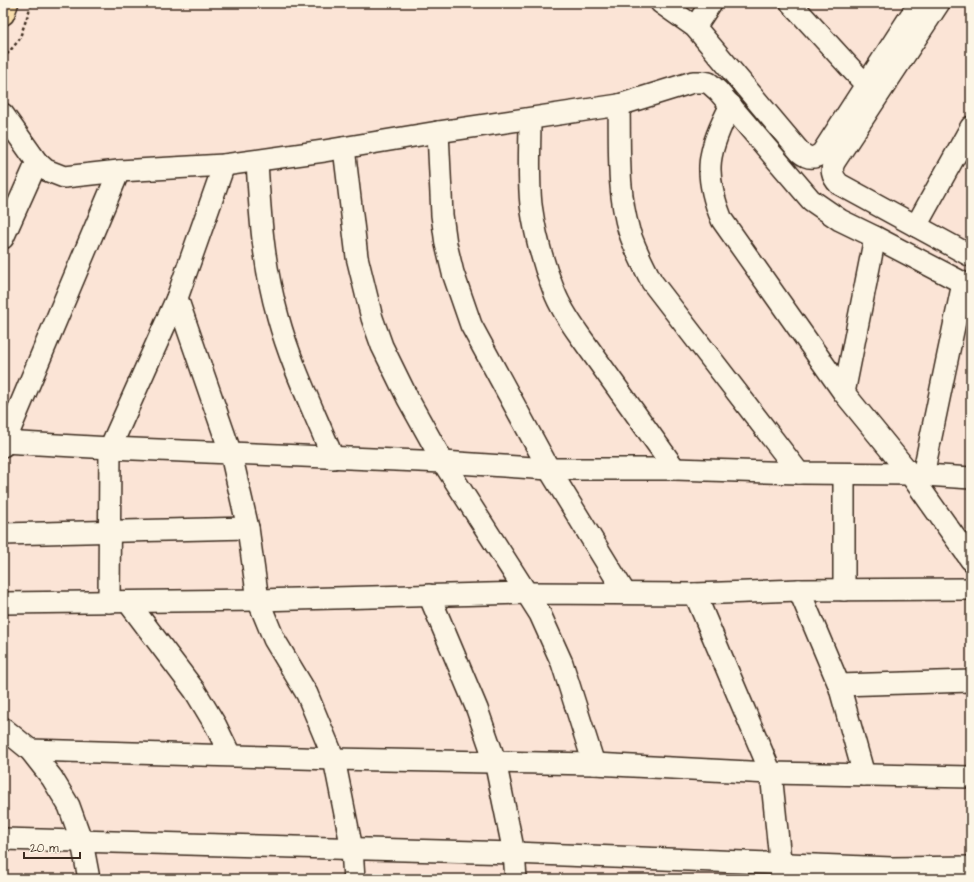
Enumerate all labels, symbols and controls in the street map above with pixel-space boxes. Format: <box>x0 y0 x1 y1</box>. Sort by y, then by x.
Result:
scale bar <box>24 834 80 860</box>
text: 20 m <box>30 840 59 857</box>

